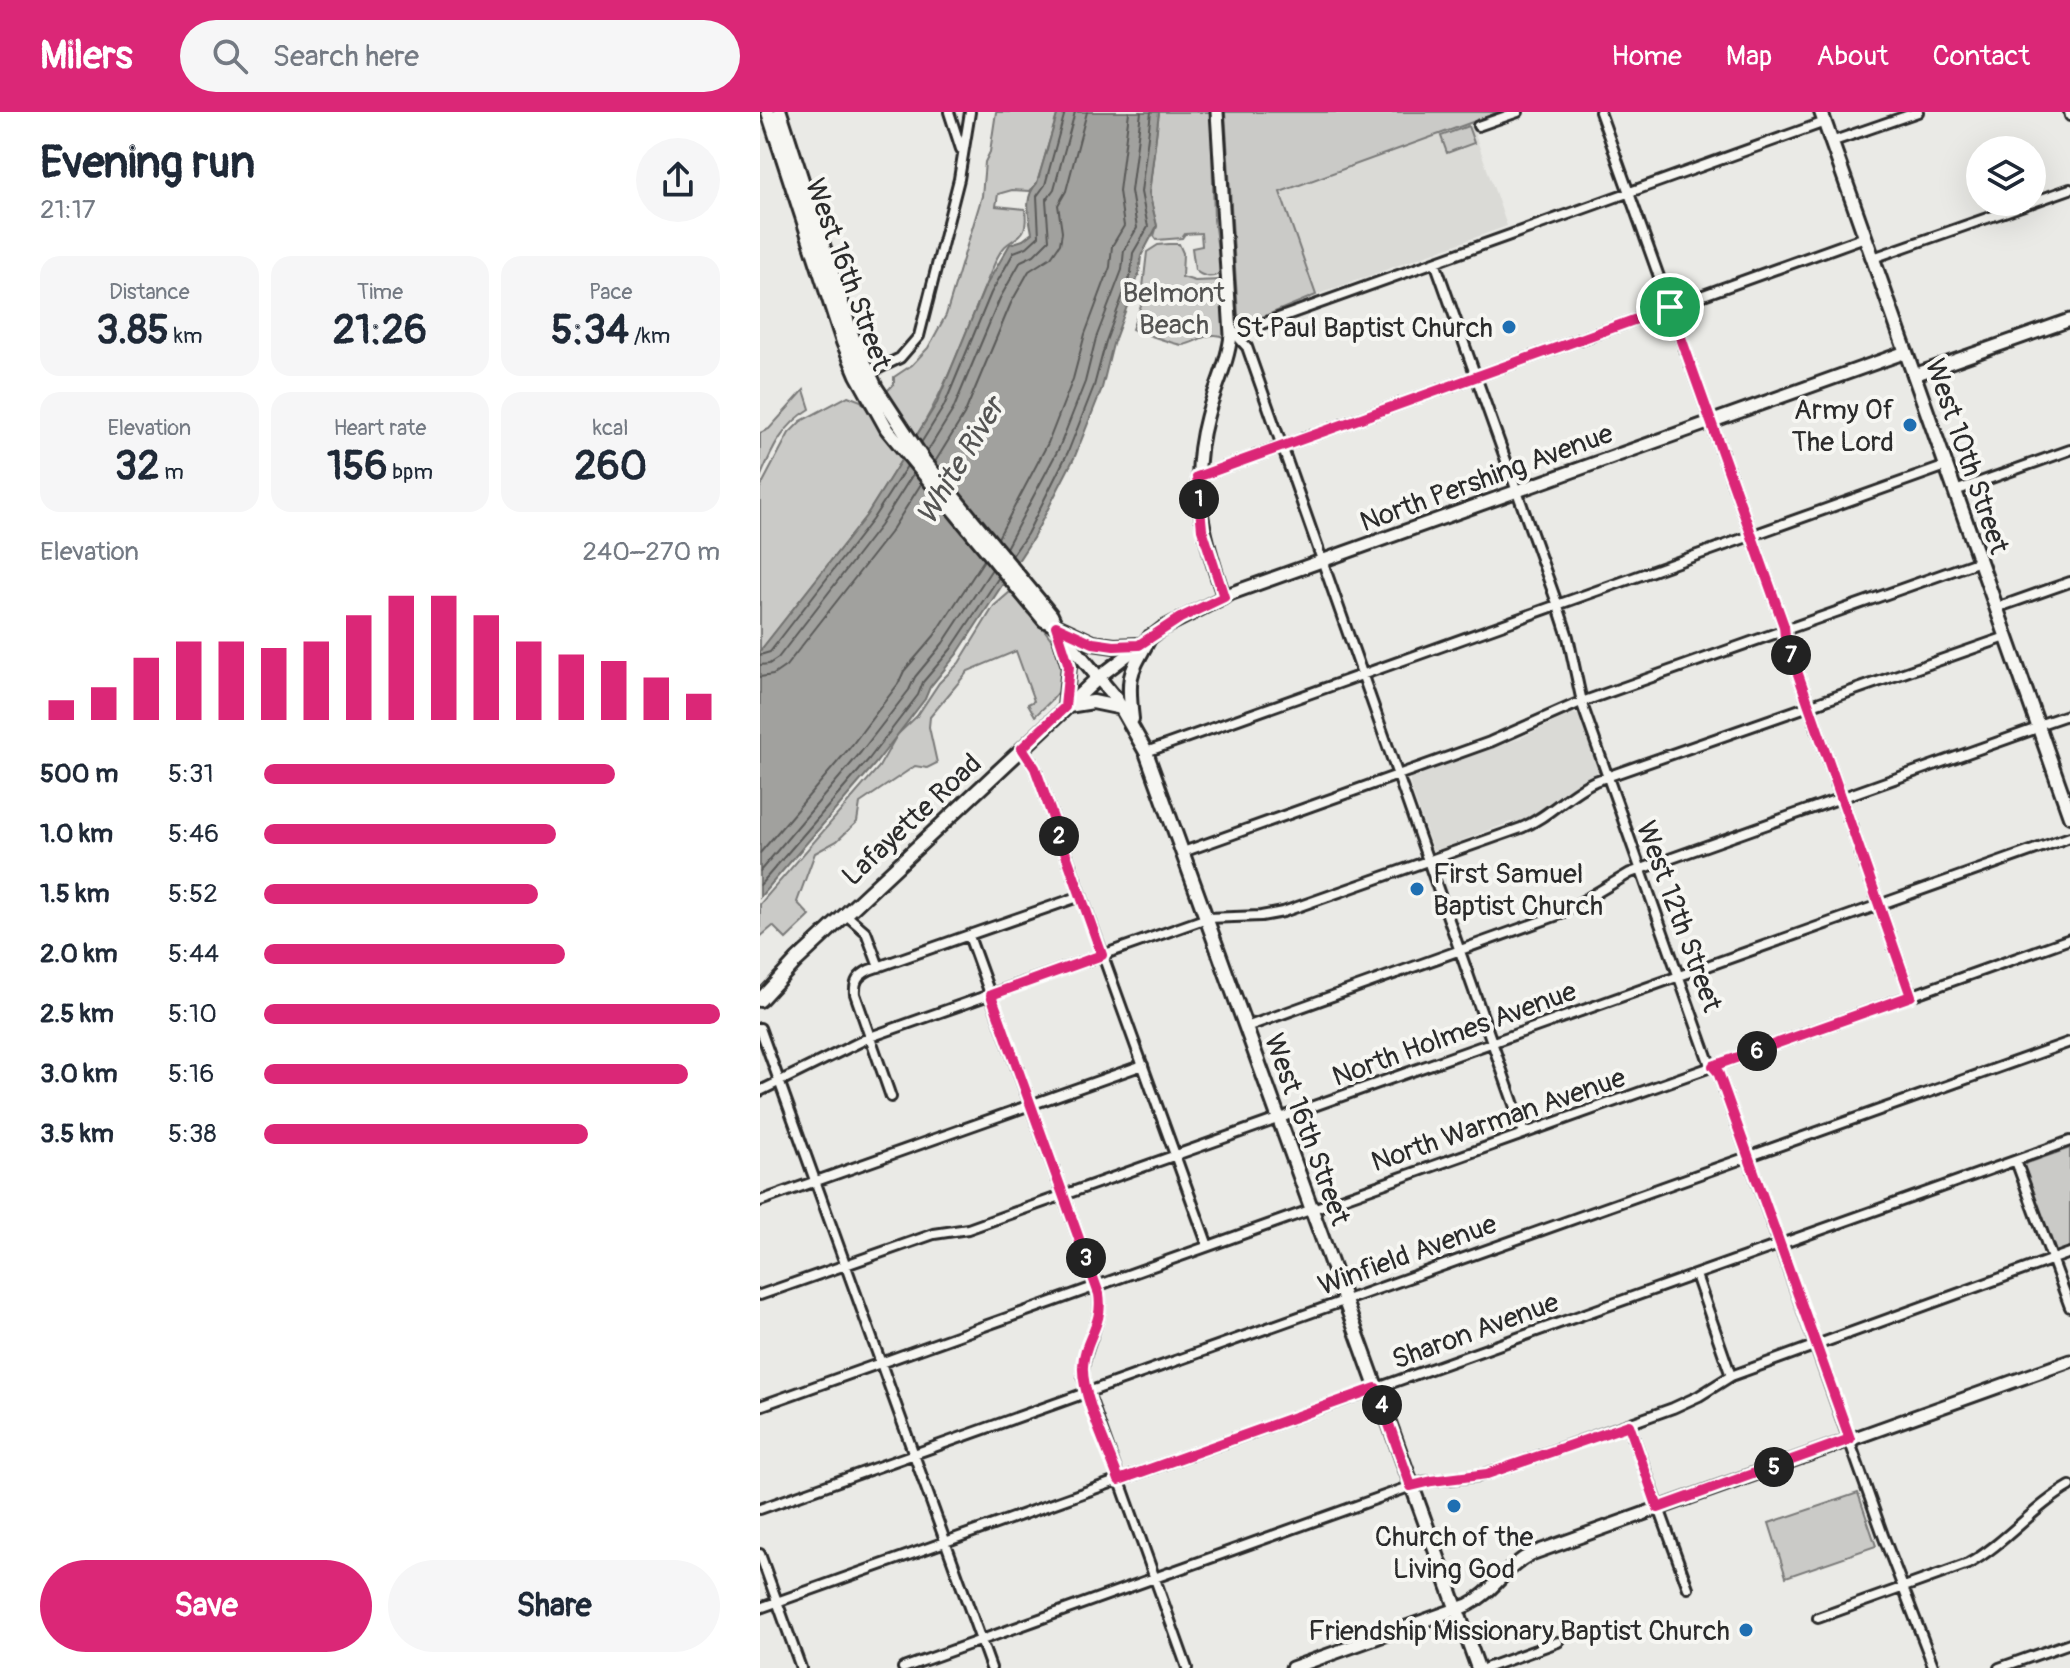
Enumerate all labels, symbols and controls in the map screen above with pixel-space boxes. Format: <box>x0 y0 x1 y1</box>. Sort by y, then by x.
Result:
search box <box>180 20 740 92</box>
text: Milers <box>40 32 132 80</box>
icon: search <box>208 34 252 78</box>
text: Search here <box>272 38 419 75</box>
text: Home <box>1611 39 1682 74</box>
text: Map <box>1726 39 1772 74</box>
text: About <box>1816 39 1889 74</box>
text: Contact <box>1933 39 2030 74</box>
text: Evening run <box>40 136 255 191</box>
map controls <box>1966 136 2046 216</box>
button: layers <box>1966 136 2046 216</box>
button: share <box>636 138 720 222</box>
street label: West 16th Street <box>797 174 899 376</box>
text: 21:17 <box>40 194 96 226</box>
pin <box>1636 273 1704 341</box>
park label: Belmont Beach <box>1123 276 1226 343</box>
text: Distance <box>109 278 190 306</box>
text: Time <box>357 278 403 306</box>
text: Pace <box>589 278 632 306</box>
icon: arrive <box>1648 285 1692 329</box>
text: 3.85 <box>96 306 169 355</box>
text: 21:26 <box>333 306 427 355</box>
text: 5:34 <box>551 306 629 355</box>
place label: St Paul Baptist Church <box>1236 311 1493 346</box>
marker: St Paul Baptist Church <box>1500 318 1518 336</box>
text: km <box>169 322 203 350</box>
text: /km <box>629 322 670 350</box>
street label: West 10th Street <box>1917 354 2017 559</box>
water label: White River <box>908 388 1014 531</box>
place label: Army Of The Lord <box>1791 393 1894 460</box>
text: Elevation <box>107 414 191 442</box>
text: Heart rate <box>334 414 426 442</box>
text: kcal <box>593 414 629 442</box>
street label: North Pershing Avenue <box>1355 416 1618 540</box>
marker: Army Of The Lord <box>1901 416 1919 434</box>
text: 32 <box>115 442 160 491</box>
text: 156 <box>327 442 388 491</box>
text: 260 <box>574 442 647 491</box>
text: m <box>160 458 184 486</box>
text: bpm <box>388 458 433 486</box>
pin: 1 <box>1179 479 1219 519</box>
text: 1 <box>1195 485 1203 513</box>
text: Elevation <box>40 536 139 568</box>
text: 240–270 m <box>583 536 720 568</box>
pin: 7 <box>1771 635 1811 675</box>
text: 7 <box>1785 641 1797 669</box>
street label: Lafayette Road <box>835 747 989 894</box>
text: 500 m <box>40 758 118 790</box>
text: 5:31 <box>168 758 214 790</box>
pin: 2 <box>1039 816 1079 856</box>
street label: West 12th Street <box>1628 816 1730 1017</box>
text: 1.0 km <box>40 818 113 850</box>
text: 5:46 <box>168 818 219 850</box>
text: 2 <box>1053 822 1065 850</box>
place label: First Samuel Baptist Church <box>1433 857 1603 924</box>
text: 1.5 km <box>40 878 110 910</box>
text: 5:52 <box>168 878 218 910</box>
marker: First Samuel Baptist Church <box>1408 880 1426 898</box>
text: 2.0 km <box>40 938 118 970</box>
text: 5:44 <box>168 938 219 970</box>
street label: North Holmes Avenue <box>1328 974 1582 1095</box>
text: 2.5 km <box>40 998 114 1030</box>
text: 5:10 <box>168 998 217 1030</box>
street label: West 16th Street <box>1256 1029 1358 1231</box>
pin: 6 <box>1737 1031 1777 1071</box>
text: 6 <box>1751 1037 1763 1065</box>
text: 3.0 km <box>40 1058 118 1090</box>
text: 5:16 <box>168 1058 214 1090</box>
street label: North Warman Avenue <box>1367 1060 1630 1180</box>
text: 3.5 km <box>40 1118 114 1150</box>
text: 5:38 <box>168 1118 217 1150</box>
street label: Winfield Avenue <box>1314 1207 1502 1304</box>
pin: 3 <box>1066 1238 1106 1278</box>
text: 3 <box>1080 1244 1092 1272</box>
street label: Sharon Avenue <box>1387 1285 1564 1378</box>
pin: 4 <box>1362 1385 1402 1425</box>
text: 4 <box>1376 1391 1388 1419</box>
pin: 5 <box>1754 1447 1794 1487</box>
text: 5 <box>1768 1453 1780 1481</box>
marker: Church of the Living God <box>1445 1497 1463 1515</box>
place label: Church of the Living God <box>1375 1520 1534 1587</box>
button: Save <box>40 1560 372 1652</box>
button: Share <box>388 1560 720 1652</box>
place label: Friendship Missionary Baptist Church <box>1308 1614 1730 1649</box>
marker: Friendship Missionary Baptist Church <box>1737 1621 1755 1639</box>

